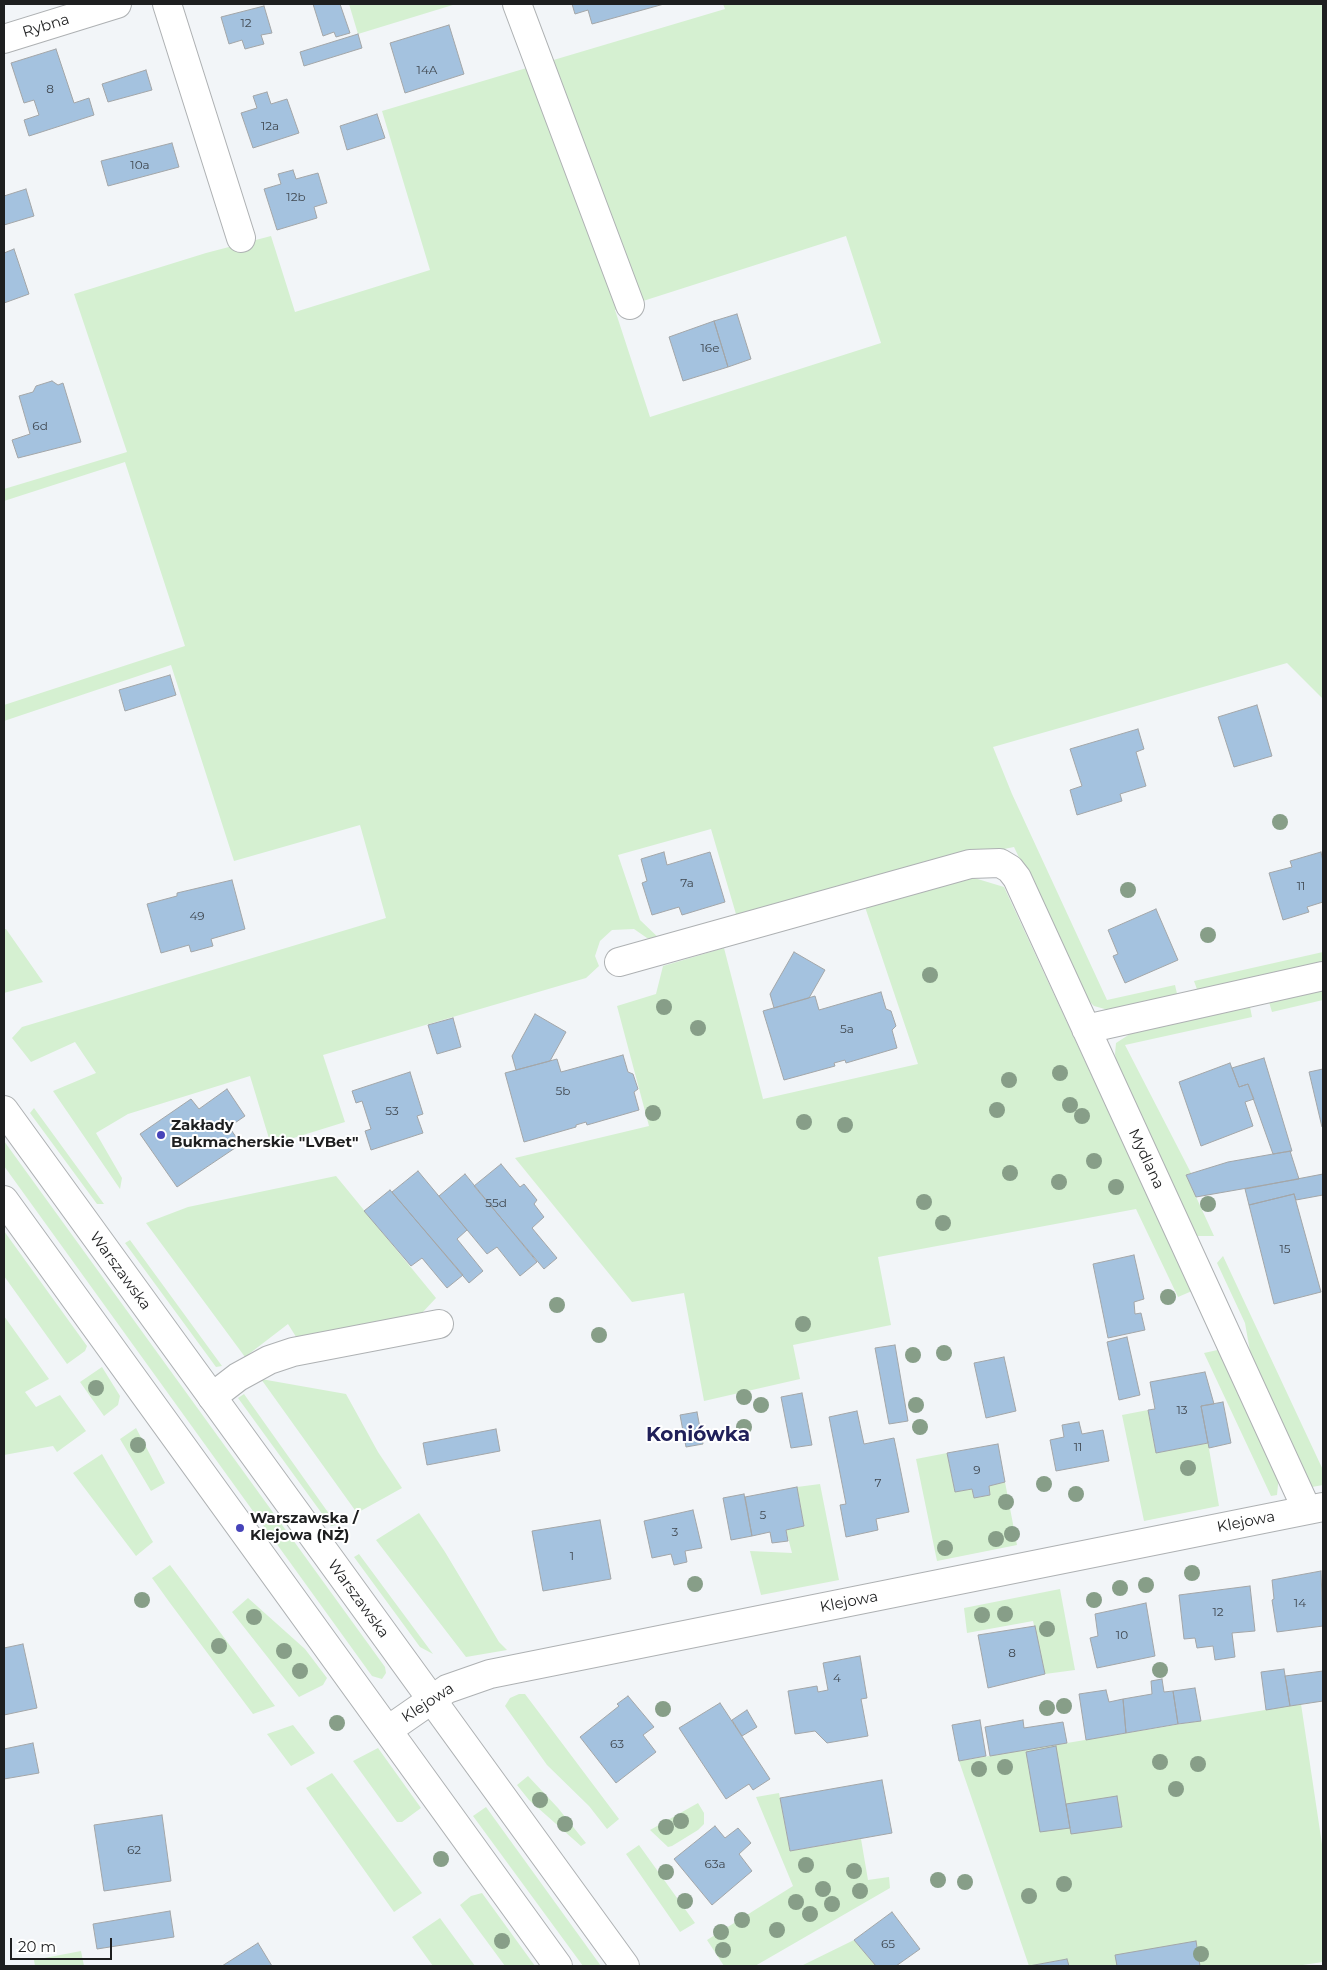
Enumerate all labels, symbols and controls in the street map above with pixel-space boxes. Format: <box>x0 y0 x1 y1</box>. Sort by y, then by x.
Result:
street label: Rybna <box>20 10 72 42</box>
house number: 12 <box>240 16 252 30</box>
house number: 14A <box>417 63 437 77</box>
house number: 8 <box>46 82 54 96</box>
house number: 12a <box>261 119 279 133</box>
house number: 10a <box>130 158 150 172</box>
house number: 12b <box>286 190 306 204</box>
house number: 16e <box>701 341 719 355</box>
house number: 6d <box>32 419 48 433</box>
house number: 7a <box>680 876 694 890</box>
house number: 11 <box>1297 879 1305 893</box>
house number: 49 <box>189 909 205 923</box>
house number: 5a <box>840 1022 854 1036</box>
house number: 5b <box>556 1084 570 1098</box>
house number: 53 <box>385 1104 399 1118</box>
place label: Zakłady Bukmacherskie "LVBet" <box>171 1117 359 1152</box>
street label: Mydlana <box>1124 1126 1168 1192</box>
marker: Zakłady Bukmacherskie "LVBet" <box>155 1129 167 1141</box>
house number: 55d <box>485 1196 507 1210</box>
street label: Warszawska <box>86 1228 154 1314</box>
house number: 15 <box>1279 1242 1291 1256</box>
house number: 13 <box>1176 1403 1188 1417</box>
district label: Koniówka <box>646 1423 750 1447</box>
house number: 11 <box>1074 1440 1082 1454</box>
house number: 9 <box>973 1463 981 1477</box>
house number: 7 <box>874 1476 882 1490</box>
house number: 5 <box>760 1508 766 1522</box>
street label: Klejowa <box>1215 1508 1277 1536</box>
place label: Warszawska / Klejowa (NŻ) <box>250 1510 359 1545</box>
marker: Warszawska / Klejowa (NŻ) <box>234 1522 246 1534</box>
house number: 3 <box>672 1525 678 1539</box>
house number: 1 <box>570 1549 574 1563</box>
street label: Warszawska <box>324 1556 392 1642</box>
street label: Klejowa <box>818 1588 880 1616</box>
house number: 14 <box>1294 1596 1306 1610</box>
house number: 12 <box>1212 1605 1224 1619</box>
house number: 10 <box>1116 1628 1128 1642</box>
house number: 8 <box>1008 1646 1016 1660</box>
house number: 4 <box>833 1671 841 1685</box>
street label: Klejowa <box>398 1679 458 1727</box>
house number: 63 <box>610 1737 624 1751</box>
house number: 62 <box>127 1843 141 1857</box>
house number: 63a <box>704 1857 726 1871</box>
scale bar <box>12 1928 115 1960</box>
text: 20 m <box>18 1937 56 1956</box>
house number: 65 <box>881 1937 895 1951</box>

